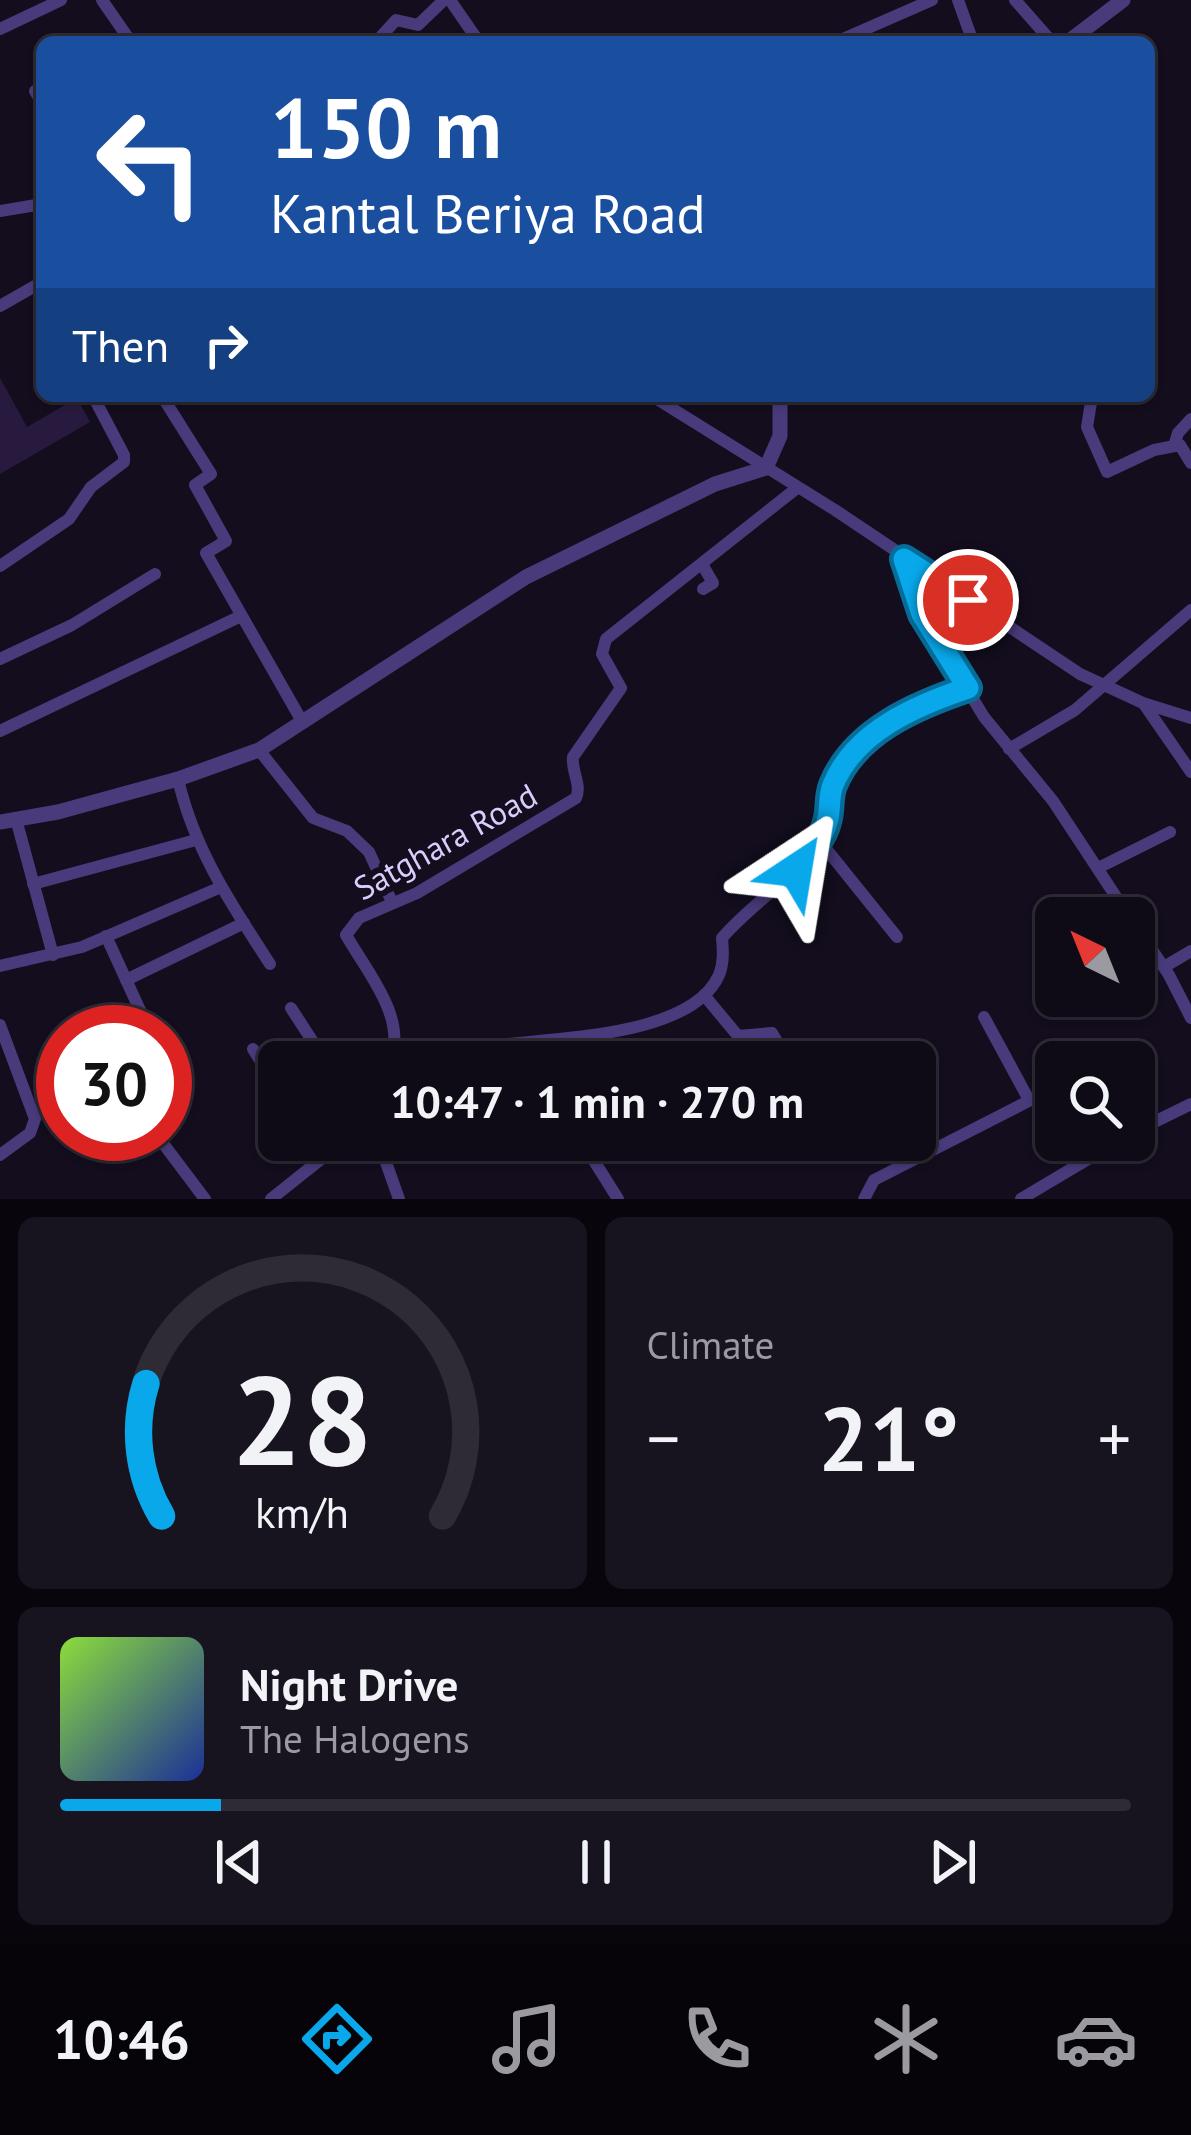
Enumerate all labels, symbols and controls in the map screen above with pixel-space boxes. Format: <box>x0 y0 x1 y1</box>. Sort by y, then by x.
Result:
text: 150 m <box>270 72 502 181</box>
icon: left <box>72 84 228 240</box>
text: Kantal Beriya Road <box>270 178 706 248</box>
icon: right <box>193 312 259 378</box>
text: Then <box>72 316 169 374</box>
pin <box>917 549 1019 651</box>
icon: arrive <box>935 567 1001 633</box>
street label: Satghara Road <box>346 773 544 909</box>
position arrow <box>733 807 859 933</box>
north arrow <box>1035 897 1155 1017</box>
map controls <box>1035 897 1155 1161</box>
speed limit sign: 30 <box>36 1005 192 1161</box>
button: search <box>1035 1041 1155 1161</box>
text: 10:47 · 1 min · 270 m <box>390 1072 804 1130</box>
text: Climate <box>647 1319 774 1370</box>
text: 28 <box>231 1338 373 1499</box>
text: 21° <box>818 1379 959 1496</box>
text: − <box>647 1395 680 1480</box>
text: + <box>1098 1395 1131 1480</box>
text: km/h <box>255 1484 349 1540</box>
text: Night Drive <box>240 1655 458 1713</box>
text: The Halogens <box>240 1713 470 1764</box>
icon: previous <box>206 1829 272 1895</box>
icon: pause <box>563 1829 629 1895</box>
icon: next <box>920 1829 986 1895</box>
icon: directions <box>295 1997 379 2081</box>
icon: music <box>485 1997 569 2081</box>
icon: phone <box>675 1997 759 2081</box>
icon: climate <box>864 1997 948 2081</box>
icon: car <box>1054 1997 1138 2081</box>
text: 10:46 <box>53 2004 190 2074</box>

